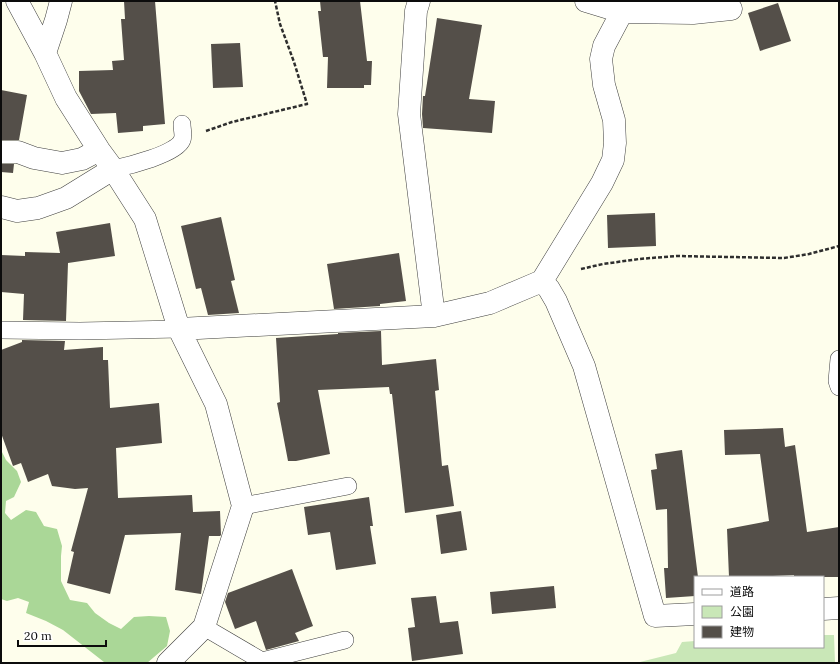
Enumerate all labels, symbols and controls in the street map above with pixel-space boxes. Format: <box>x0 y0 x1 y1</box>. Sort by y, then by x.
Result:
legend <box>694 576 824 648</box>
text: 道路 <box>730 584 754 599</box>
text: 公園 <box>730 604 754 619</box>
scale bar <box>18 622 106 648</box>
text: 建物 <box>730 624 754 639</box>
text: 20 m <box>24 628 52 643</box>

